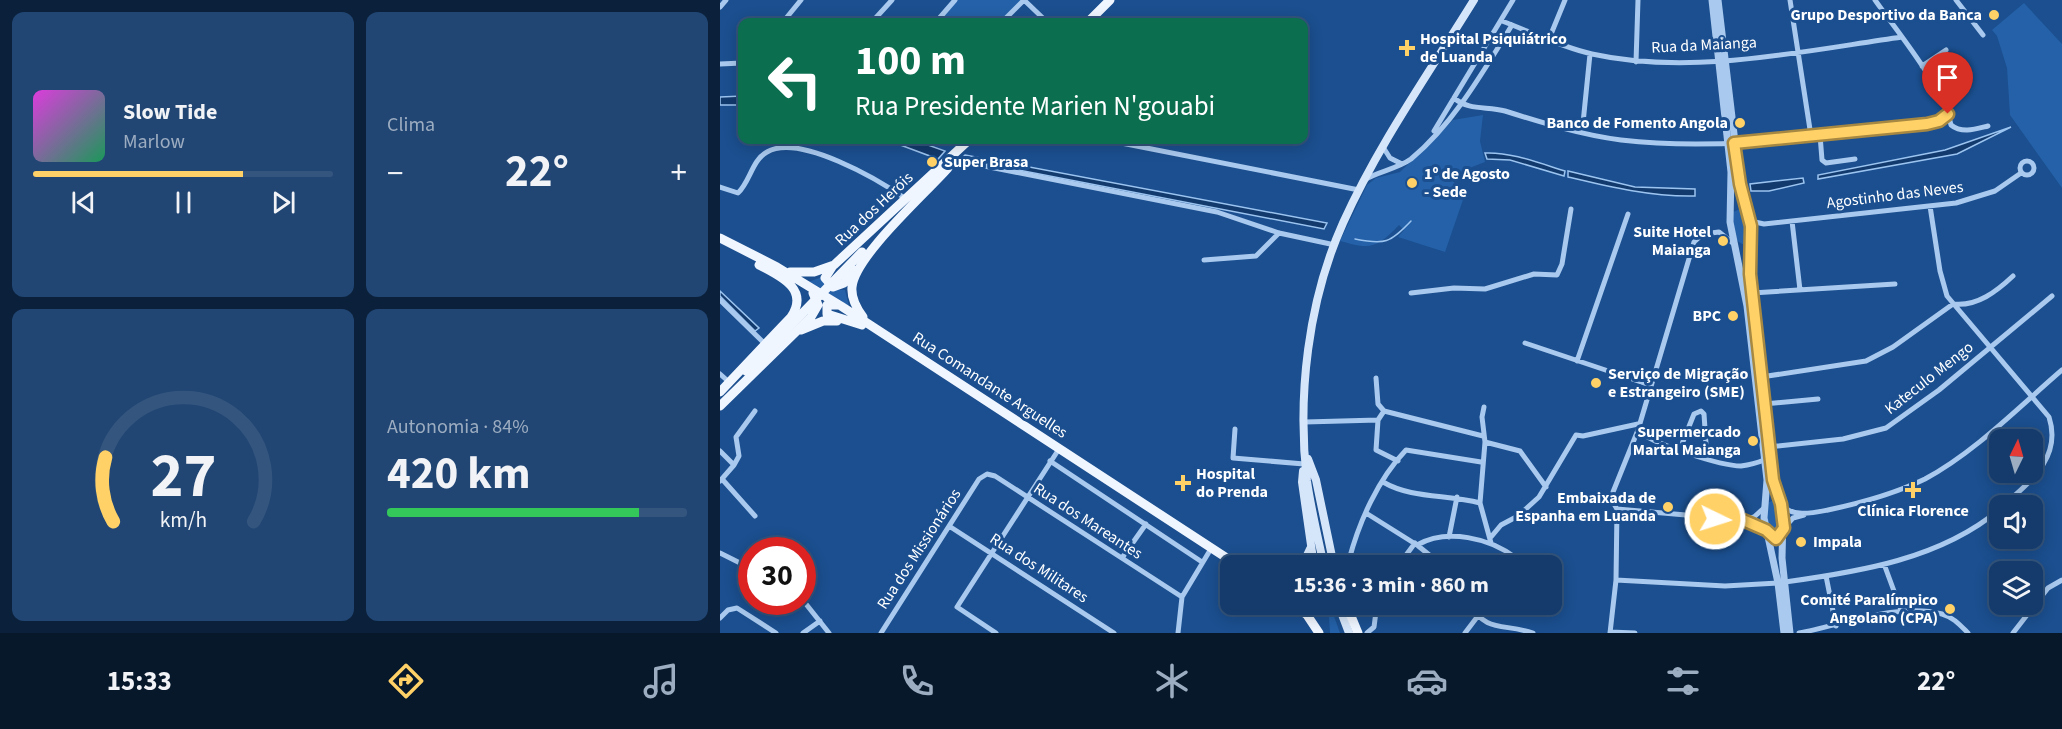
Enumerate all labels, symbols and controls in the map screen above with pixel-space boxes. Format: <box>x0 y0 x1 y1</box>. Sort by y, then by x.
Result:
place label: Grupo Desportivo da Banca <box>1790 4 1982 26</box>
marker: Grupo Desportivo da Banca <box>1987 8 2001 22</box>
place label: Hospital Psiquiátrico de Luanda <box>1420 28 1567 68</box>
text: 100 m <box>855 31 966 91</box>
street label: Rua da Maianga <box>1651 31 1757 59</box>
marker: Hospital Psiquiátrico de Luanda <box>1398 39 1416 57</box>
icon: left <box>756 42 834 120</box>
pin <box>1922 52 1973 114</box>
icon: arrive <box>1931 61 1964 94</box>
text: Rua Presidente Marien N'gouabi <box>855 87 1215 126</box>
text: Slow Tide <box>123 96 217 128</box>
text: Clima <box>387 111 435 139</box>
place label: Banco de Fomento Angola <box>1546 112 1728 134</box>
marker: Banco de Fomento Angola <box>1733 116 1747 130</box>
text: Marlow <box>123 128 185 156</box>
text: 22° <box>505 140 569 204</box>
text: − <box>387 150 403 197</box>
text: + <box>671 150 687 197</box>
place label: Super Brasa <box>944 151 1029 173</box>
marker: Super Brasa <box>925 155 939 169</box>
place label: 1º de Agosto - Sede <box>1424 163 1510 203</box>
street label: Rua dos Heróis <box>830 167 918 251</box>
marker: 1º de Agosto - Sede <box>1405 176 1419 190</box>
street label: Agostinho das Neves <box>1825 176 1965 214</box>
icon: previous <box>67 186 100 219</box>
icon: pause <box>167 186 200 219</box>
icon: next <box>267 186 300 219</box>
place label: Suite Hotel Maianga <box>1633 221 1711 261</box>
marker: Suite Hotel Maianga <box>1716 234 1730 248</box>
place label: BPC <box>1692 305 1721 327</box>
marker: BPC <box>1726 309 1740 323</box>
street label: Rua Comandante Arguelles <box>908 327 1072 444</box>
street label: Kateculo Mengo <box>1880 336 1978 420</box>
place label: Serviço de Migração e Estrangeiro (SME) <box>1608 363 1748 403</box>
marker: Serviço de Migração e Estrangeiro (SME) <box>1589 376 1603 390</box>
text: Autonomia · 84% <box>387 413 529 441</box>
place label: Supermercado Martal Maianga <box>1633 421 1741 461</box>
north arrow <box>1989 429 2043 483</box>
map controls <box>1989 429 2043 615</box>
text: 27 <box>150 432 216 521</box>
marker: Supermercado Martal Maianga <box>1746 434 1760 448</box>
text: 420 km <box>387 442 531 506</box>
place label: Hospital do Prenda <box>1196 463 1268 503</box>
marker: Hospital do Prenda <box>1174 474 1192 492</box>
street label: Rua dos Mareantes <box>1029 477 1147 565</box>
marker: Clínica Florence <box>1904 481 1922 499</box>
street label: Rua dos Missionários <box>872 484 966 614</box>
place label: Embaixada de Espanha em Luanda <box>1515 487 1656 527</box>
position arrow <box>1683 487 1747 551</box>
button: sound <box>1989 495 2043 549</box>
marker: Embaixada de Espanha em Luanda <box>1661 500 1675 514</box>
place label: Clínica Florence <box>1857 500 1969 522</box>
text: km/h <box>159 505 207 536</box>
street label: Rua dos Militares <box>986 528 1093 608</box>
place label: Impala <box>1813 531 1862 553</box>
marker: Impala <box>1794 535 1808 549</box>
speed limit sign: 30 <box>738 537 816 615</box>
button: layers <box>1989 561 2043 615</box>
text: 15:36 · 3 min · 860 m <box>1293 569 1489 601</box>
place label: Comité Paralímpico Angolano (CPA) <box>1800 589 1938 629</box>
marker: Comité Paralímpico Angolano (CPA) <box>1943 602 1957 616</box>
icon: directions <box>385 660 427 702</box>
icon: music <box>640 660 682 702</box>
icon: phone <box>896 660 938 702</box>
icon: climate <box>1151 660 1193 702</box>
icon: car <box>1406 660 1448 702</box>
icon: filters <box>1662 660 1704 702</box>
text: 15:33 <box>107 662 172 701</box>
text: 22° <box>1917 662 1955 701</box>

